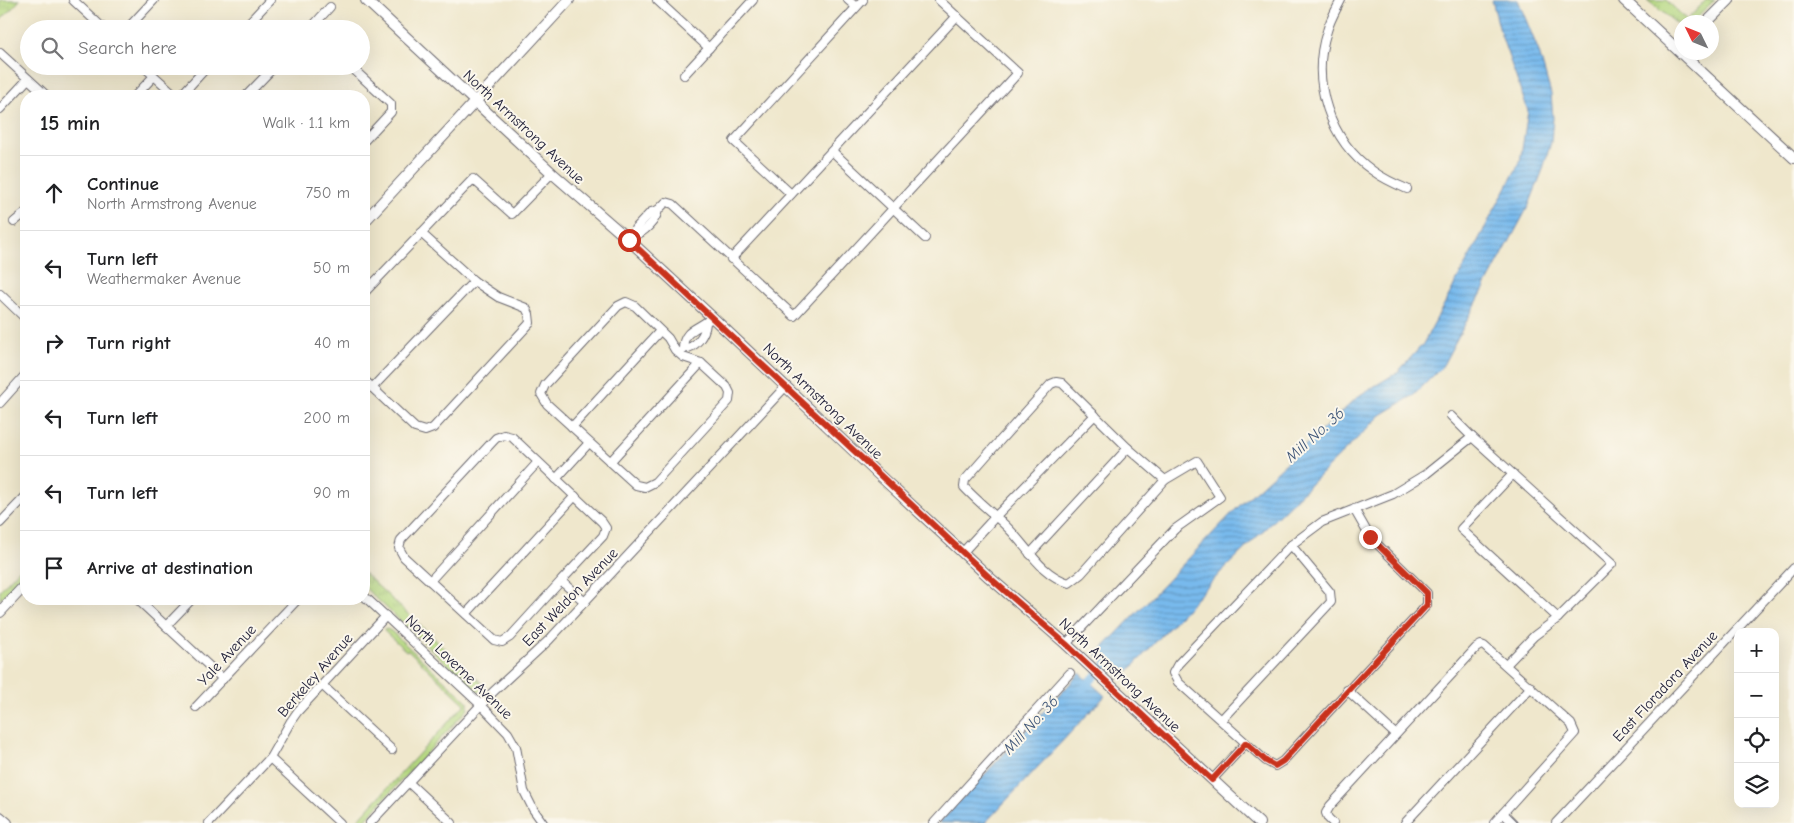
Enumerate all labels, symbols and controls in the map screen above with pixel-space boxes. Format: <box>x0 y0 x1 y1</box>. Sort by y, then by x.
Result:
north arrow <box>1674 15 1719 60</box>
search box <box>20 20 370 75</box>
icon: search <box>38 34 66 62</box>
text: Search here <box>78 37 177 59</box>
street label: North Armstrong Avenue <box>460 66 589 188</box>
text: 15 min <box>40 111 100 135</box>
text: Walk · 1.1 km <box>263 114 350 132</box>
text: Continue <box>87 173 159 195</box>
icon: ahead <box>40 179 68 207</box>
text: 750 m <box>305 184 350 202</box>
text: North Armstrong Avenue <box>87 195 257 213</box>
route start <box>618 229 641 252</box>
text: Turn left <box>87 248 158 270</box>
icon: left <box>40 254 68 282</box>
text: 50 m <box>313 259 350 277</box>
text: Weathermaker Avenue <box>87 270 241 288</box>
icon: right <box>40 329 68 357</box>
text: Turn right <box>87 332 171 354</box>
text: 40 m <box>314 334 350 352</box>
street label: North Armstrong Avenue <box>759 339 887 463</box>
icon: left <box>40 404 68 432</box>
water label: Mill No. 36 <box>1281 404 1348 467</box>
text: Turn left <box>87 407 158 429</box>
text: 200 m <box>304 409 350 427</box>
icon: left <box>40 479 68 507</box>
text: Turn left <box>87 482 158 504</box>
text: 90 m <box>313 484 350 502</box>
route end <box>1359 526 1382 549</box>
street label: East Weldon Avenue <box>518 544 622 650</box>
icon: arrive <box>40 554 68 582</box>
text: Arrive at destination <box>87 557 253 579</box>
street label: North Laverne Avenue <box>402 611 517 723</box>
street label: North Armstrong Avenue <box>1056 614 1185 736</box>
street label: Yale Avenue <box>194 620 260 689</box>
street label: East Floradora Avenue <box>1609 626 1722 745</box>
map controls <box>1734 628 1779 808</box>
button: + <box>1734 628 1779 673</box>
street label: Berkeley Avenue <box>274 629 357 721</box>
button: − <box>1734 673 1779 718</box>
water label: Mill No. 36 <box>999 692 1062 759</box>
button: locate <box>1734 718 1779 763</box>
button: layers <box>1734 763 1779 808</box>

